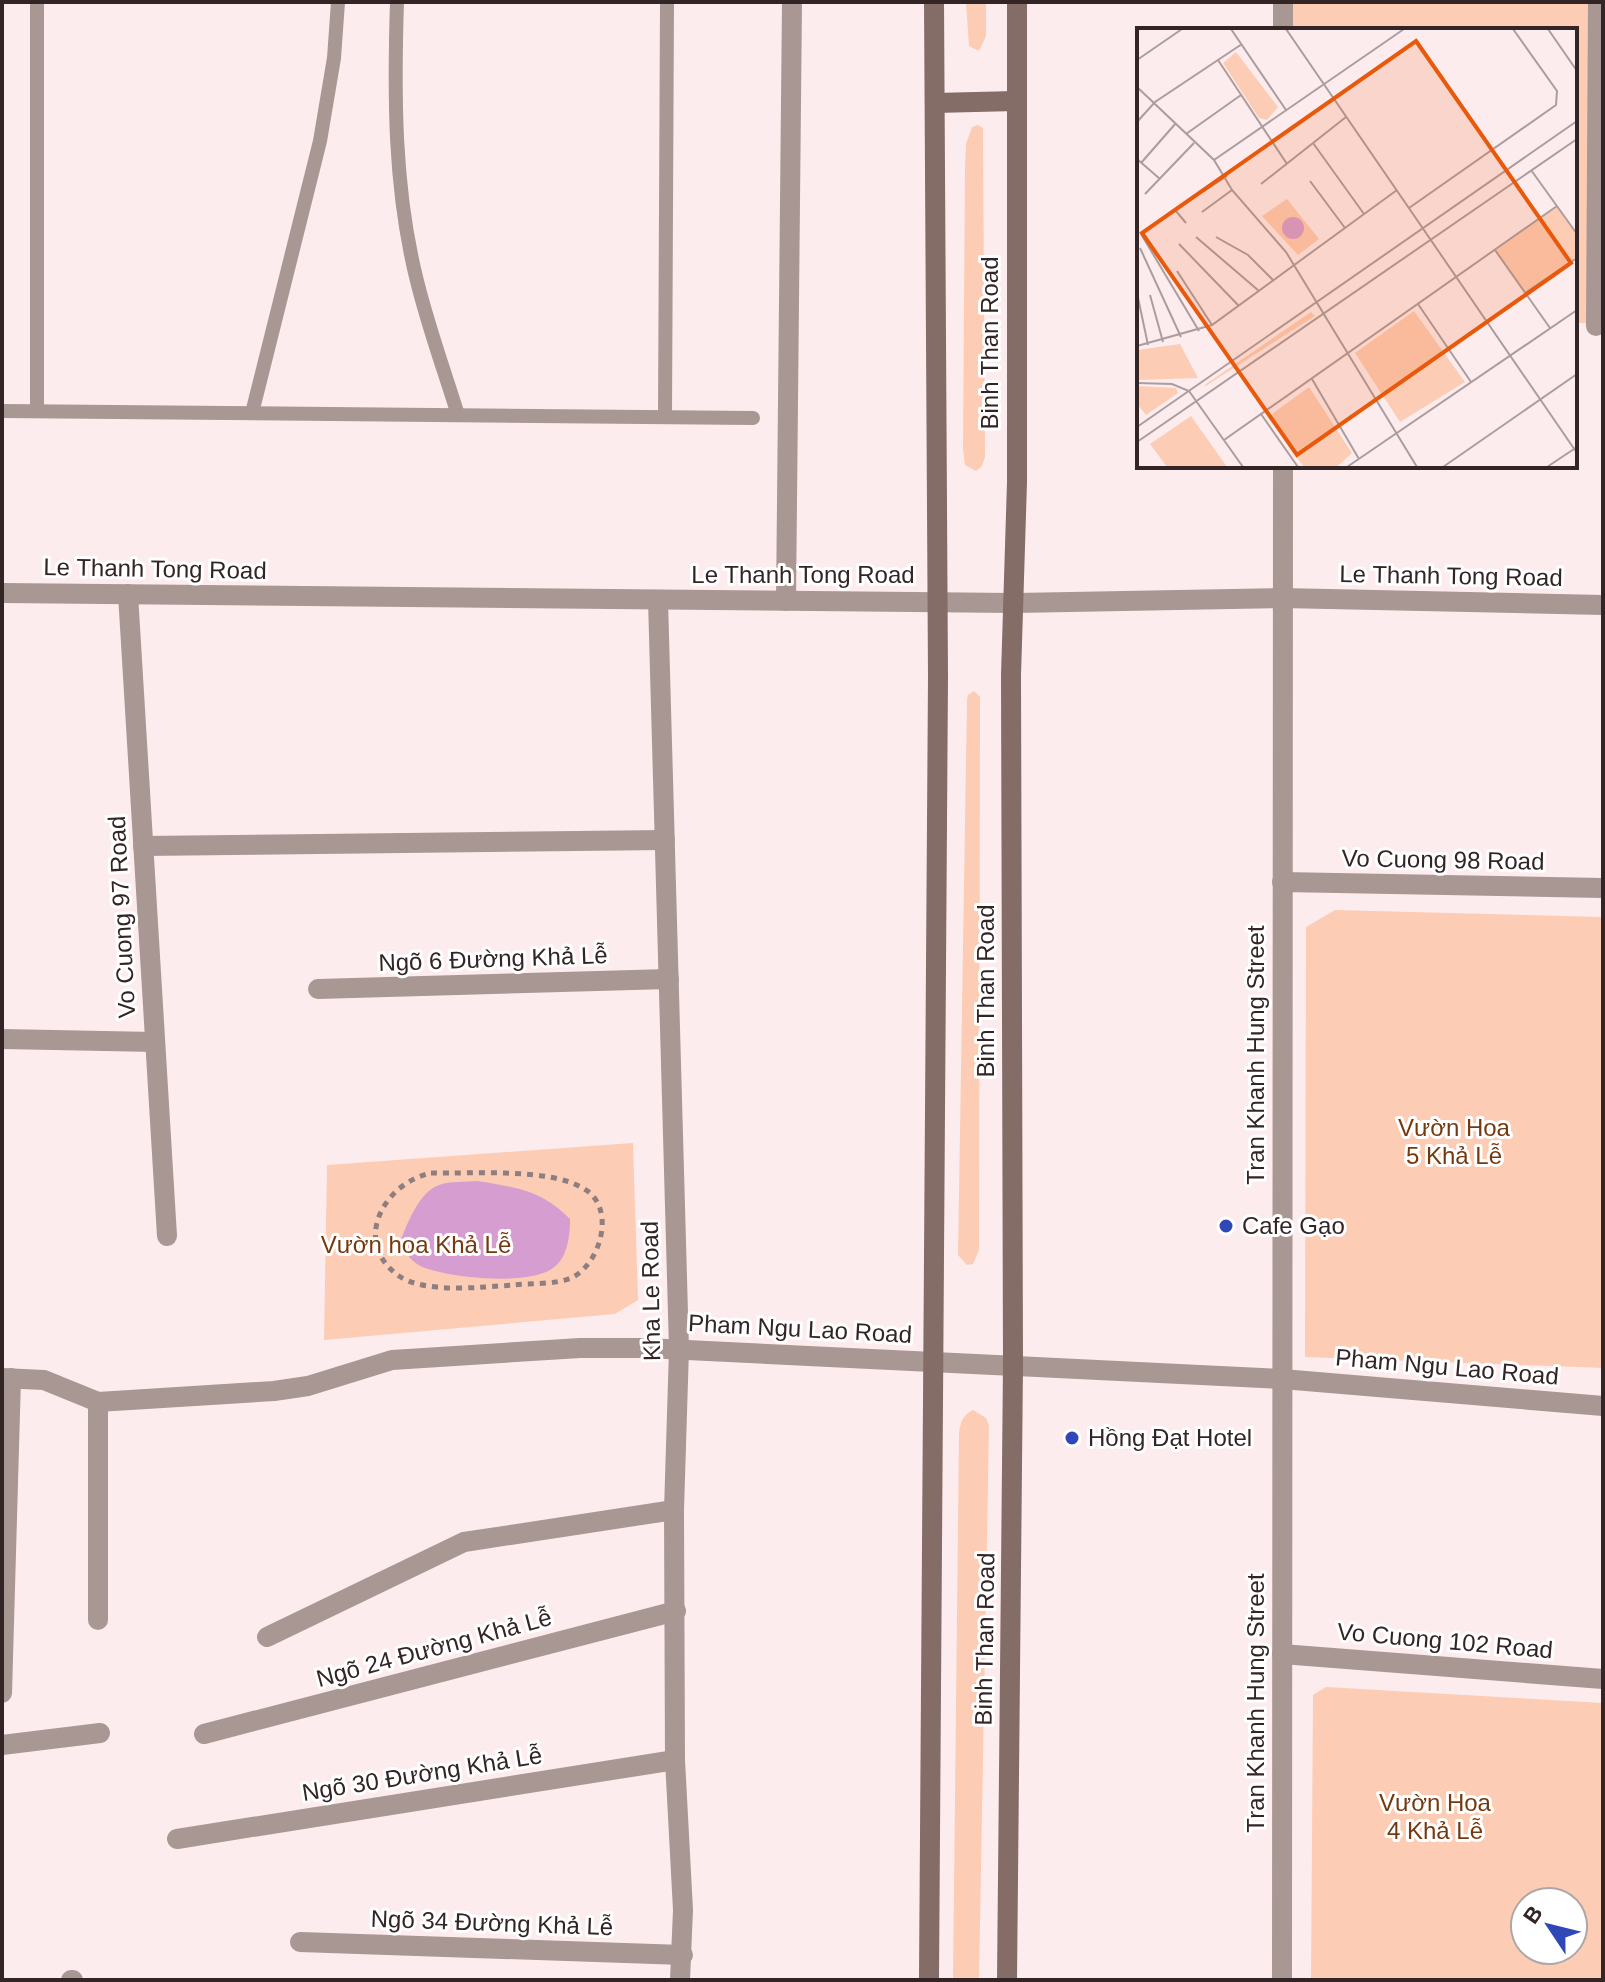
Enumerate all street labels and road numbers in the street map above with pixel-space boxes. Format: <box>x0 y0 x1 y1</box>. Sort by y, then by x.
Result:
street label: Binh Than Road <box>976 256 1003 430</box>
street label: Le Thanh Tong Road <box>43 553 267 584</box>
street label: Le Thanh Tong Road <box>1339 560 1563 591</box>
street label: Le Thanh Tong Road <box>691 561 915 588</box>
street label: Vo Cuong 97 Road <box>103 815 140 1019</box>
street label: Vo Cuong 98 Road <box>1341 844 1545 875</box>
street label: Binh Than Road <box>972 904 999 1078</box>
street label: Tran Khanh Hung Street <box>1242 925 1269 1185</box>
street label: Ngõ 6 Đường Khả Lễ <box>378 941 608 976</box>
street label: Kha Le Road <box>636 1221 665 1361</box>
street label: Pham Ngu Lao Road <box>687 1309 913 1348</box>
street label: Pham Ngu Lao Road <box>1334 1343 1560 1390</box>
street label: Binh Than Road <box>969 1552 1000 1726</box>
street label: Tran Khanh Hung Street <box>1242 1573 1269 1833</box>
street label: Ngõ 24 Đường Khả Lễ <box>313 1603 555 1692</box>
street label: Vo Cuong 102 Road <box>1336 1618 1554 1663</box>
street label: Ngõ 30 Đường Khả Lễ <box>300 1741 544 1806</box>
street label: Ngõ 34 Đường Khả Lễ <box>370 1905 614 1940</box>

